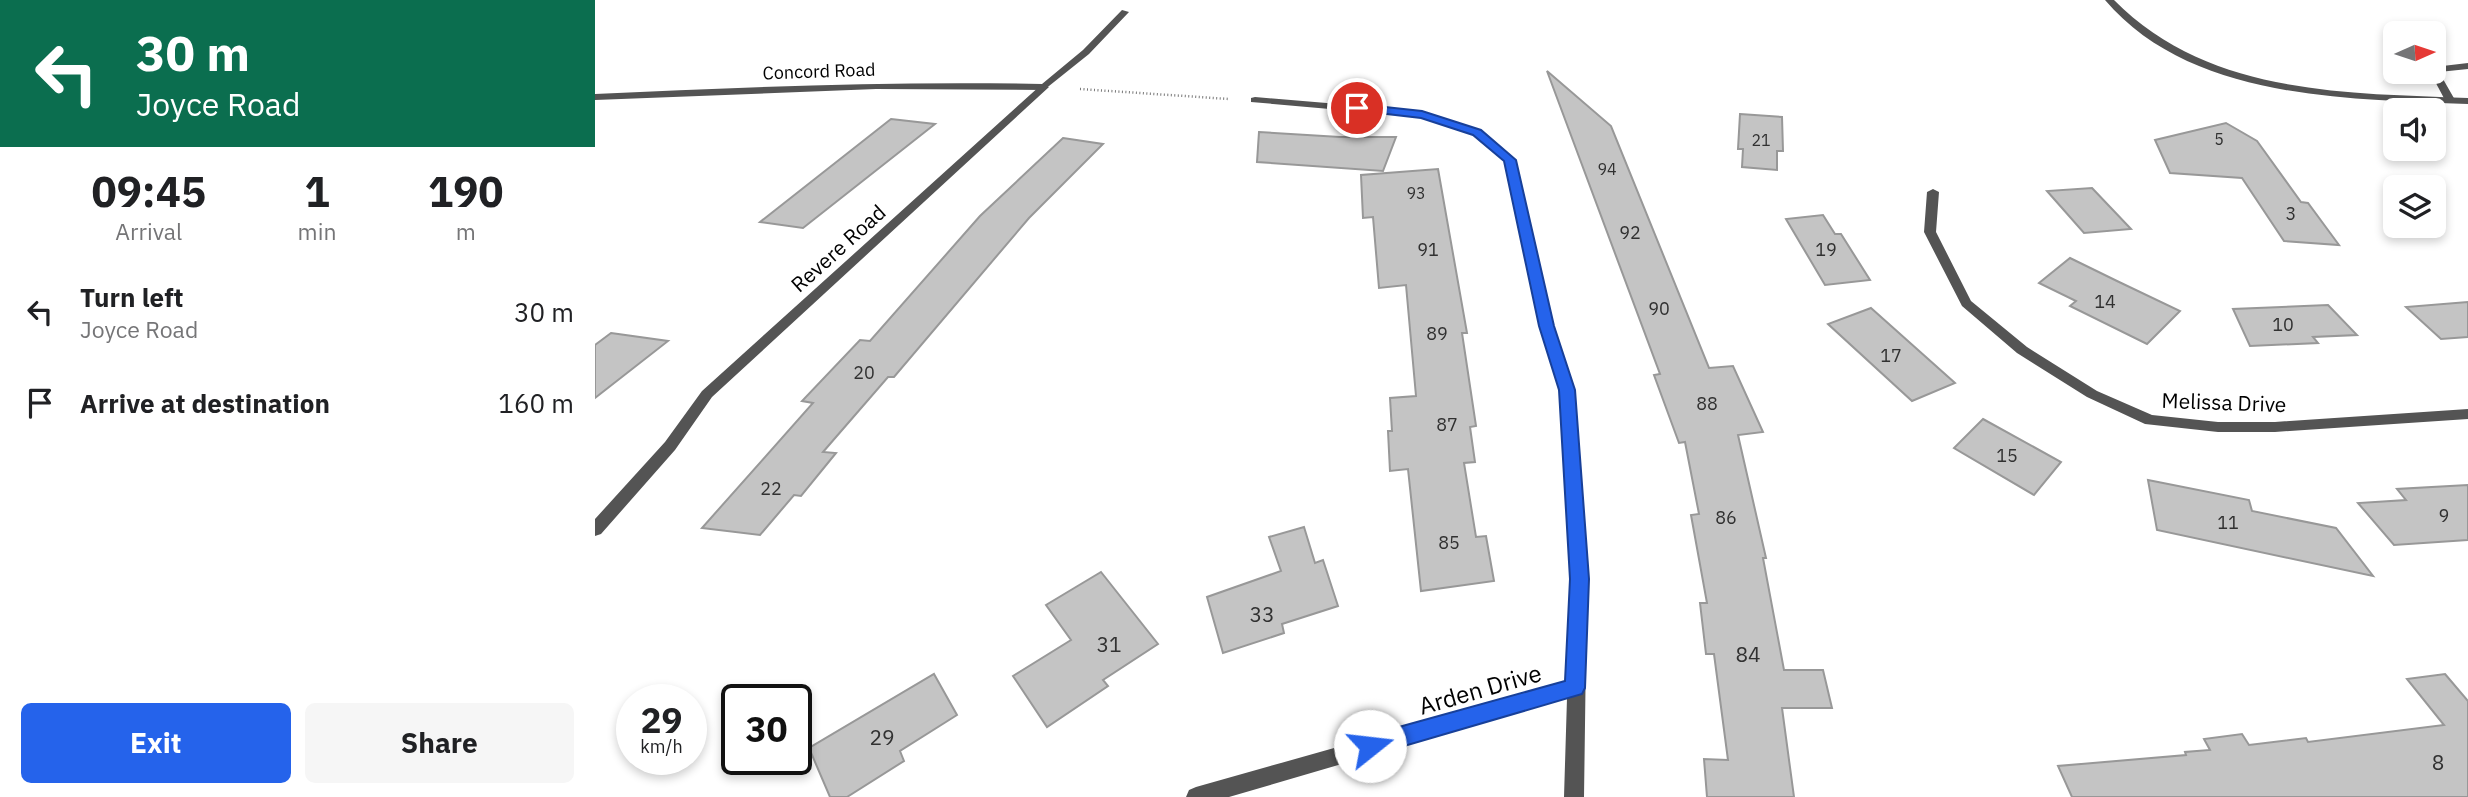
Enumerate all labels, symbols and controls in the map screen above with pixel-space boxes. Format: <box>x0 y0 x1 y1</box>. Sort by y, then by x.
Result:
text: 30 m <box>136 21 250 84</box>
north arrow <box>2383 21 2447 84</box>
map controls <box>2383 21 2446 238</box>
icon: left <box>21 28 112 119</box>
street label: Concord Road <box>762 58 876 84</box>
pin <box>1327 78 1387 138</box>
text: Joyce Road <box>136 83 300 125</box>
icon: arrive <box>1338 89 1376 127</box>
button: sound <box>2383 98 2446 161</box>
house number: 5 <box>2214 129 2224 149</box>
house number: 21 <box>1751 130 1771 150</box>
house number: 94 <box>1597 159 1617 179</box>
text: 09:45 <box>91 164 206 219</box>
text: 1 <box>304 164 330 219</box>
text: 190 <box>428 164 504 219</box>
button: layers <box>2383 175 2446 238</box>
house number: 93 <box>1406 183 1426 203</box>
street label: Revere Road <box>785 198 891 298</box>
house number: 3 <box>2286 202 2296 225</box>
text: Arrival <box>115 216 182 246</box>
text: min <box>298 216 336 246</box>
text: m <box>456 216 476 246</box>
house number: 92 <box>1619 221 1641 244</box>
house number: 91 <box>1417 238 1439 261</box>
house number: 19 <box>1815 238 1837 261</box>
text: Turn left <box>80 280 183 314</box>
house number: 14 <box>2094 290 2116 313</box>
icon: left <box>21 293 59 331</box>
text: 30 m <box>514 295 574 329</box>
house number: 90 <box>1648 297 1670 320</box>
house number: 10 <box>2272 313 2294 336</box>
text: Joyce Road <box>80 314 198 344</box>
house number: 89 <box>1426 322 1448 345</box>
house number: 17 <box>1880 344 1902 367</box>
house number: 20 <box>853 361 875 384</box>
icon: arrive <box>21 384 59 422</box>
text: Arrive at destination <box>80 386 330 420</box>
text: 160 m <box>498 386 574 420</box>
street label: Melissa Drive <box>2161 386 2287 418</box>
house number: 88 <box>1696 392 1718 415</box>
house number: 87 <box>1436 413 1458 436</box>
house number: 15 <box>1996 444 2018 467</box>
house number: 22 <box>760 477 782 500</box>
house number: 9 <box>2439 504 2449 527</box>
house number: 86 <box>1715 506 1737 529</box>
house number: 11 <box>2217 511 2239 534</box>
house number: 85 <box>1438 531 1460 554</box>
house number: 33 <box>1249 600 1275 628</box>
house number: 31 <box>1096 630 1122 658</box>
house number: 84 <box>1735 640 1761 668</box>
street label: Arden Drive <box>1415 656 1545 722</box>
speed limit sign: 30 <box>721 684 812 775</box>
text: 29 <box>640 697 683 743</box>
button: Exit <box>21 703 291 783</box>
button: Share <box>305 703 574 783</box>
position arrow <box>1333 709 1407 783</box>
house number: 29 <box>869 723 895 751</box>
text: km/h <box>640 735 683 758</box>
house number: 8 <box>2432 748 2444 776</box>

